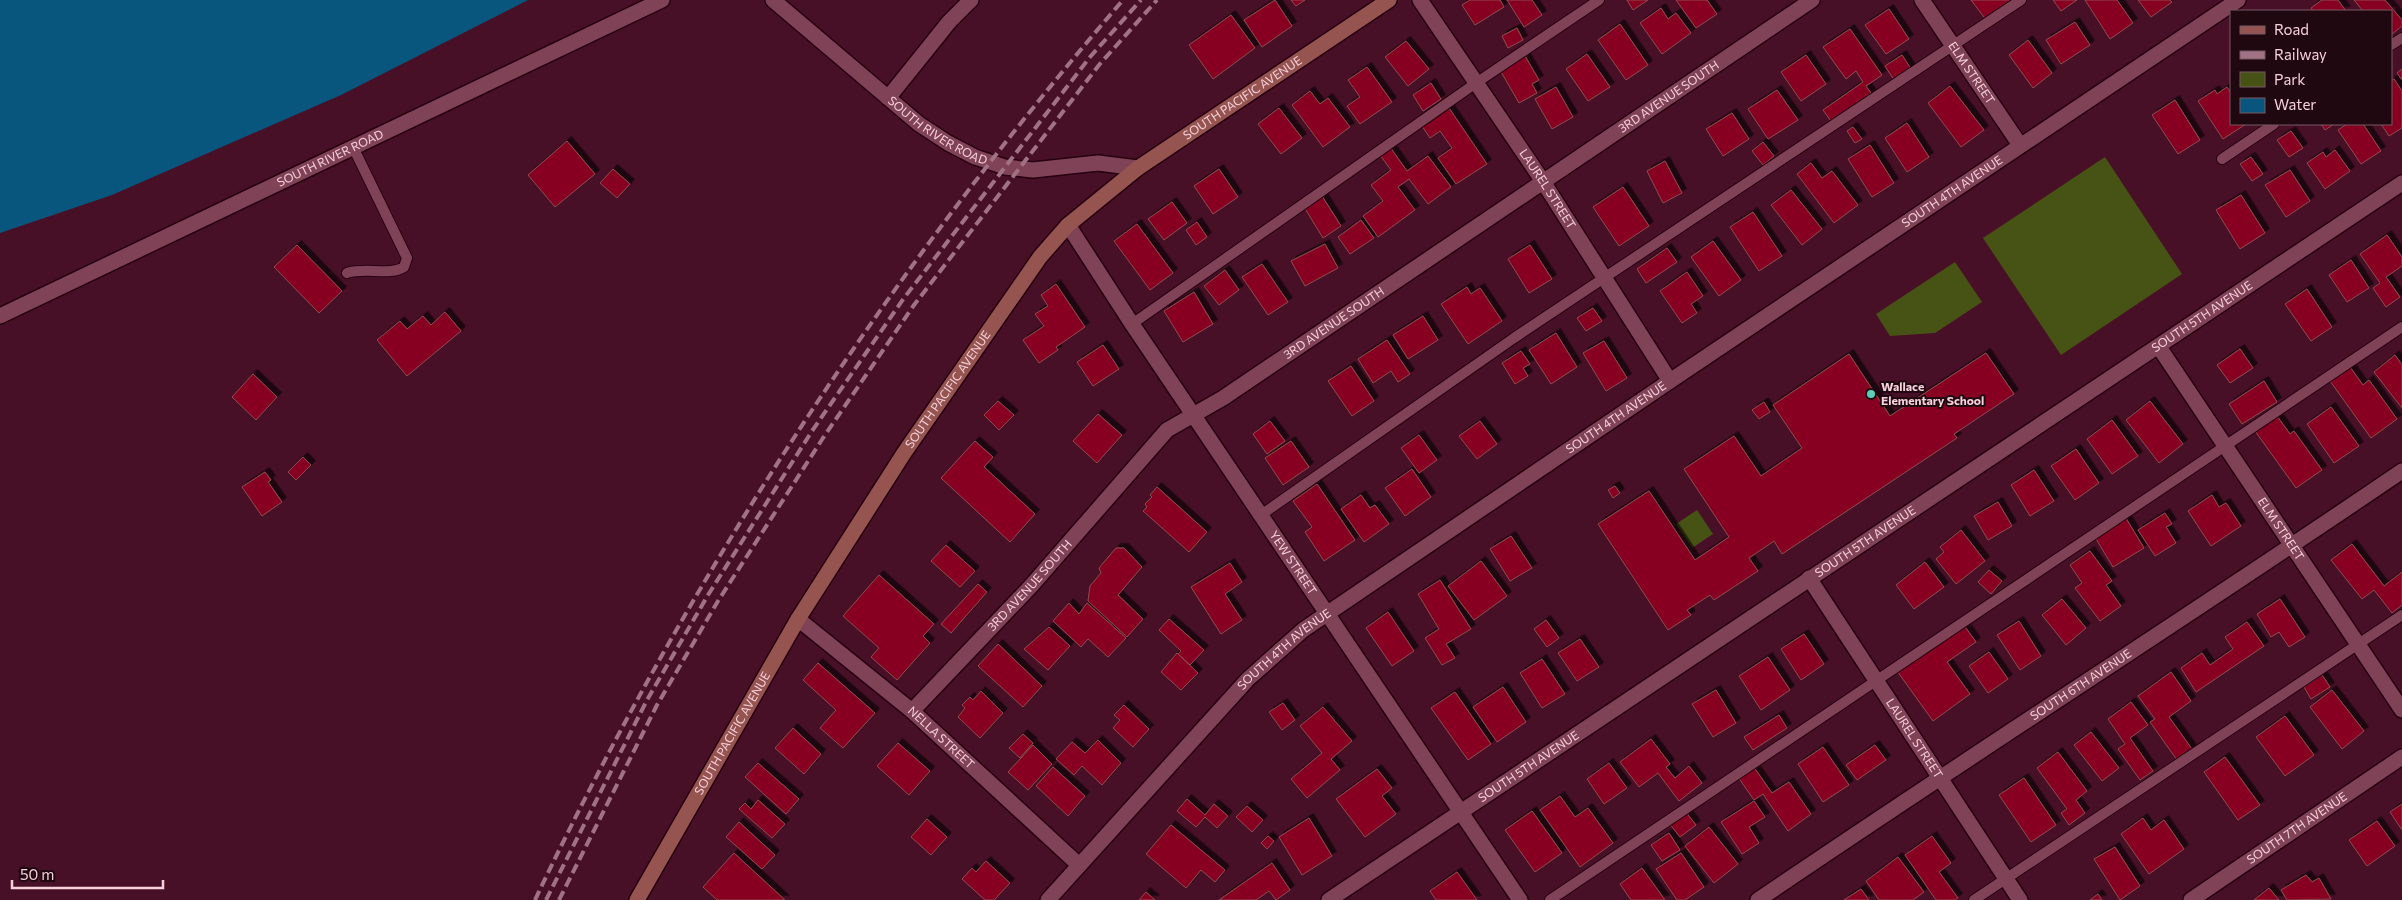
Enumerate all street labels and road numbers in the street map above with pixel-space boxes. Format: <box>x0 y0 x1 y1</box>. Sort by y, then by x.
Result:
street label: ELM STREET <box>1946 38 1998 107</box>
street label: SOUTH PACIFIC AVENUE <box>1180 53 1304 142</box>
street label: 3RD AVENUE SOUTH <box>1615 57 1721 135</box>
street label: SOUTH RIVER ROAD <box>886 93 990 167</box>
street label: SOUTH RIVER ROAD <box>274 126 385 189</box>
street label: LAUREL STREET <box>1517 146 1579 231</box>
street label: SOUTH 4TH AVENUE <box>1899 152 2005 230</box>
street label: SOUTH 5TH AVENUE <box>2149 277 2254 354</box>
street label: 3RD AVENUE SOUTH <box>1280 283 1386 361</box>
street label: SOUTH PACIFIC AVENUE <box>902 328 993 450</box>
street label: SOUTH 4TH AVENUE <box>1563 378 1668 456</box>
street label: ELM STREET <box>2256 494 2308 563</box>
street label: SOUTH 5TH AVENUE <box>1812 502 1918 579</box>
street label: YEW STREET <box>1267 528 1320 597</box>
street label: 3RD AVENUE SOUTH <box>984 537 1074 633</box>
street label: SOUTH 4TH AVENUE <box>1234 605 1333 692</box>
street label: SOUTH 6TH AVENUE <box>2027 646 2134 722</box>
street label: SOUTH PACIFIC AVENUE <box>691 669 772 797</box>
street label: LAUREL STREET <box>1884 696 1946 781</box>
street label: NELLA STREET <box>906 703 978 771</box>
street label: SOUTH 5TH AVENUE <box>1475 727 1581 804</box>
street label: SOUTH 7TH AVENUE <box>2244 789 2349 866</box>

